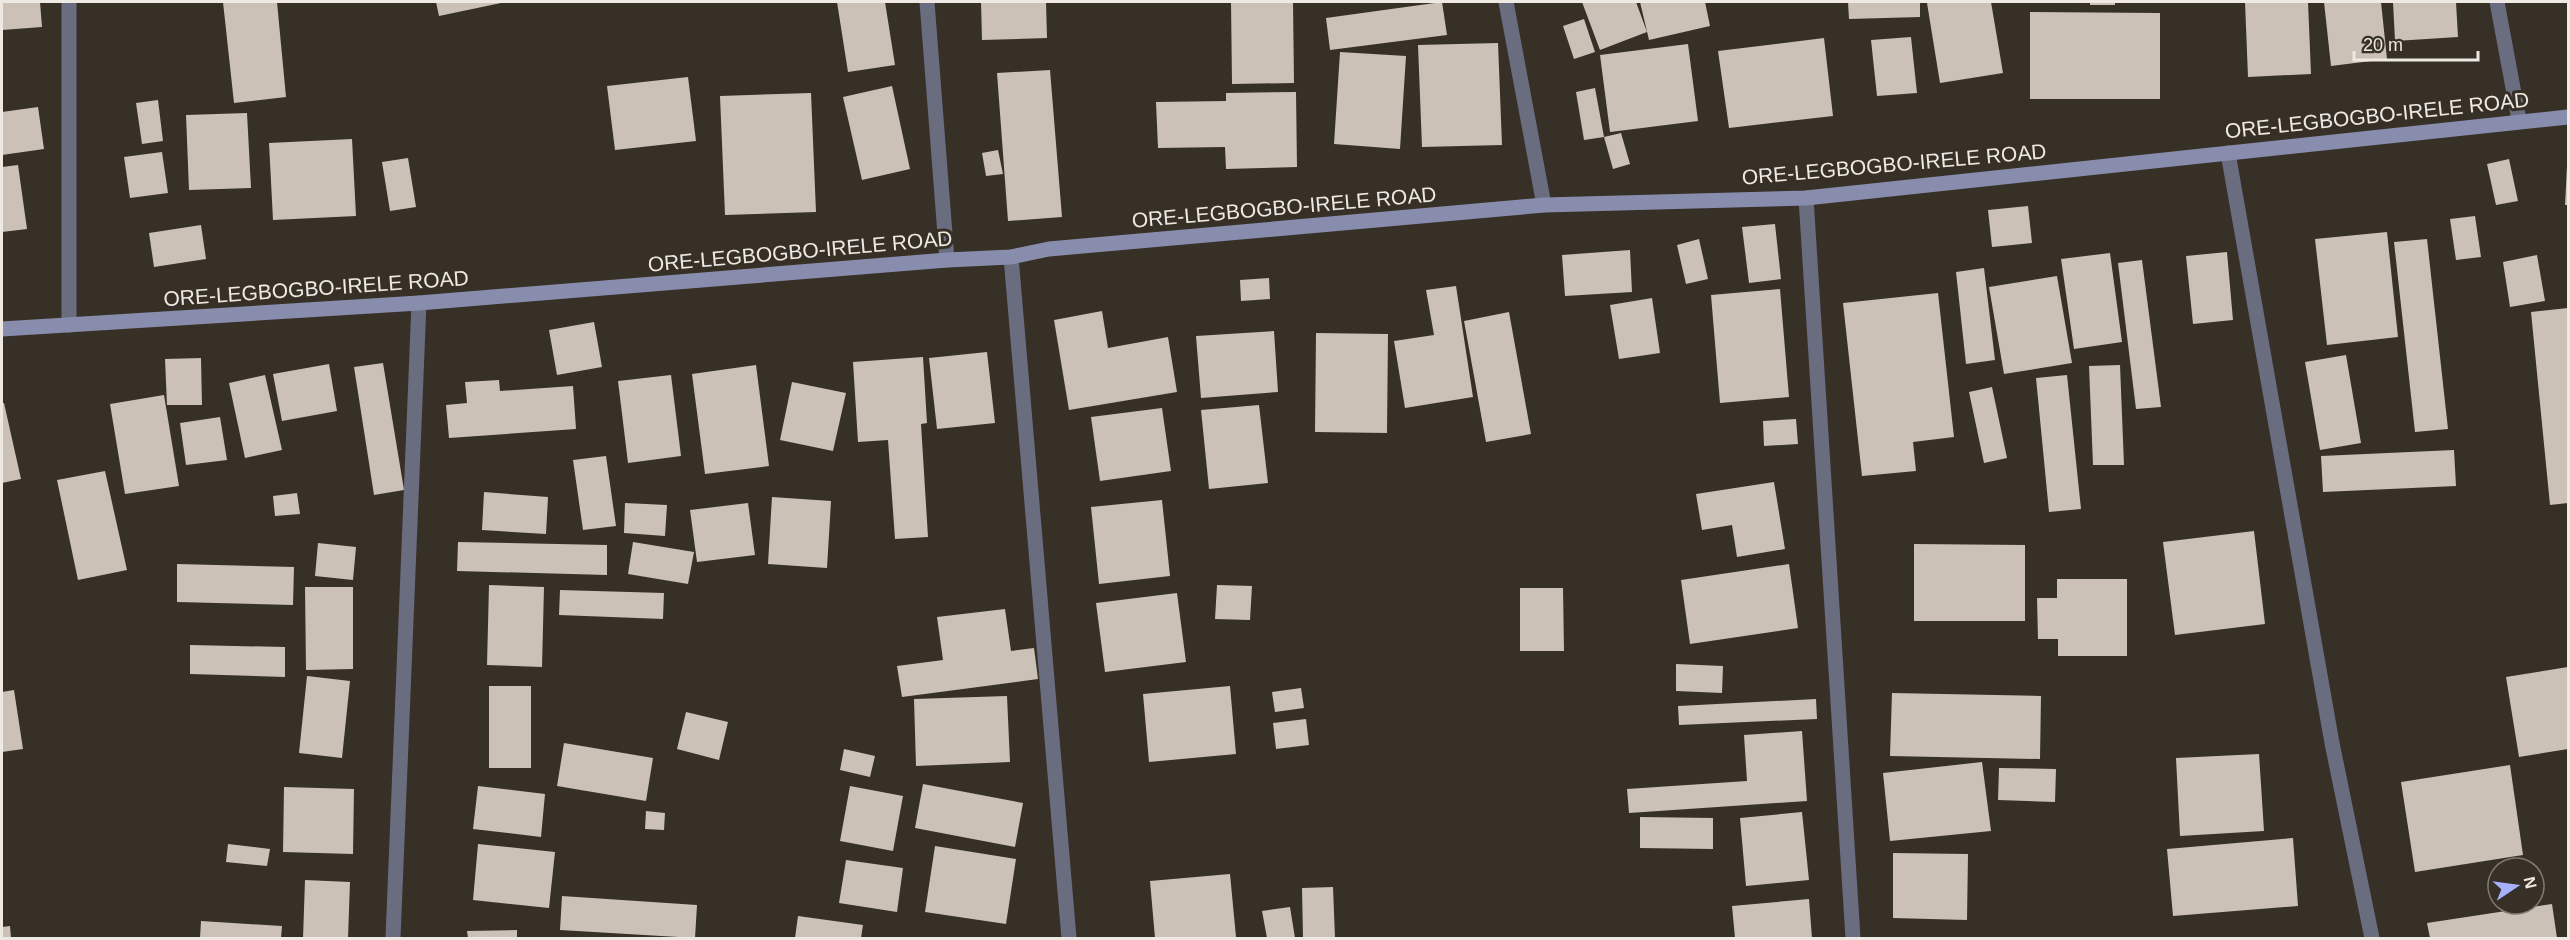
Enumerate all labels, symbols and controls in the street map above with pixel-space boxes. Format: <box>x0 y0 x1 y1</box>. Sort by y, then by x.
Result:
scale bar <box>2354 24 2478 62</box>
text: 20 m <box>2363 35 2403 55</box>
street label: ORE-LEGBOGBO-IRELE ROAD <box>2224 88 2530 142</box>
street label: ORE-LEGBOGBO-IRELE ROAD <box>1741 139 2047 189</box>
street label: ORE-LEGBOGBO-IRELE ROAD <box>1131 182 1437 232</box>
street label: ORE-LEGBOGBO-IRELE ROAD <box>647 226 953 276</box>
street label: ORE-LEGBOGBO-IRELE ROAD <box>163 266 469 310</box>
north arrow <box>2486 856 2546 916</box>
text: N <box>2521 875 2540 890</box>

